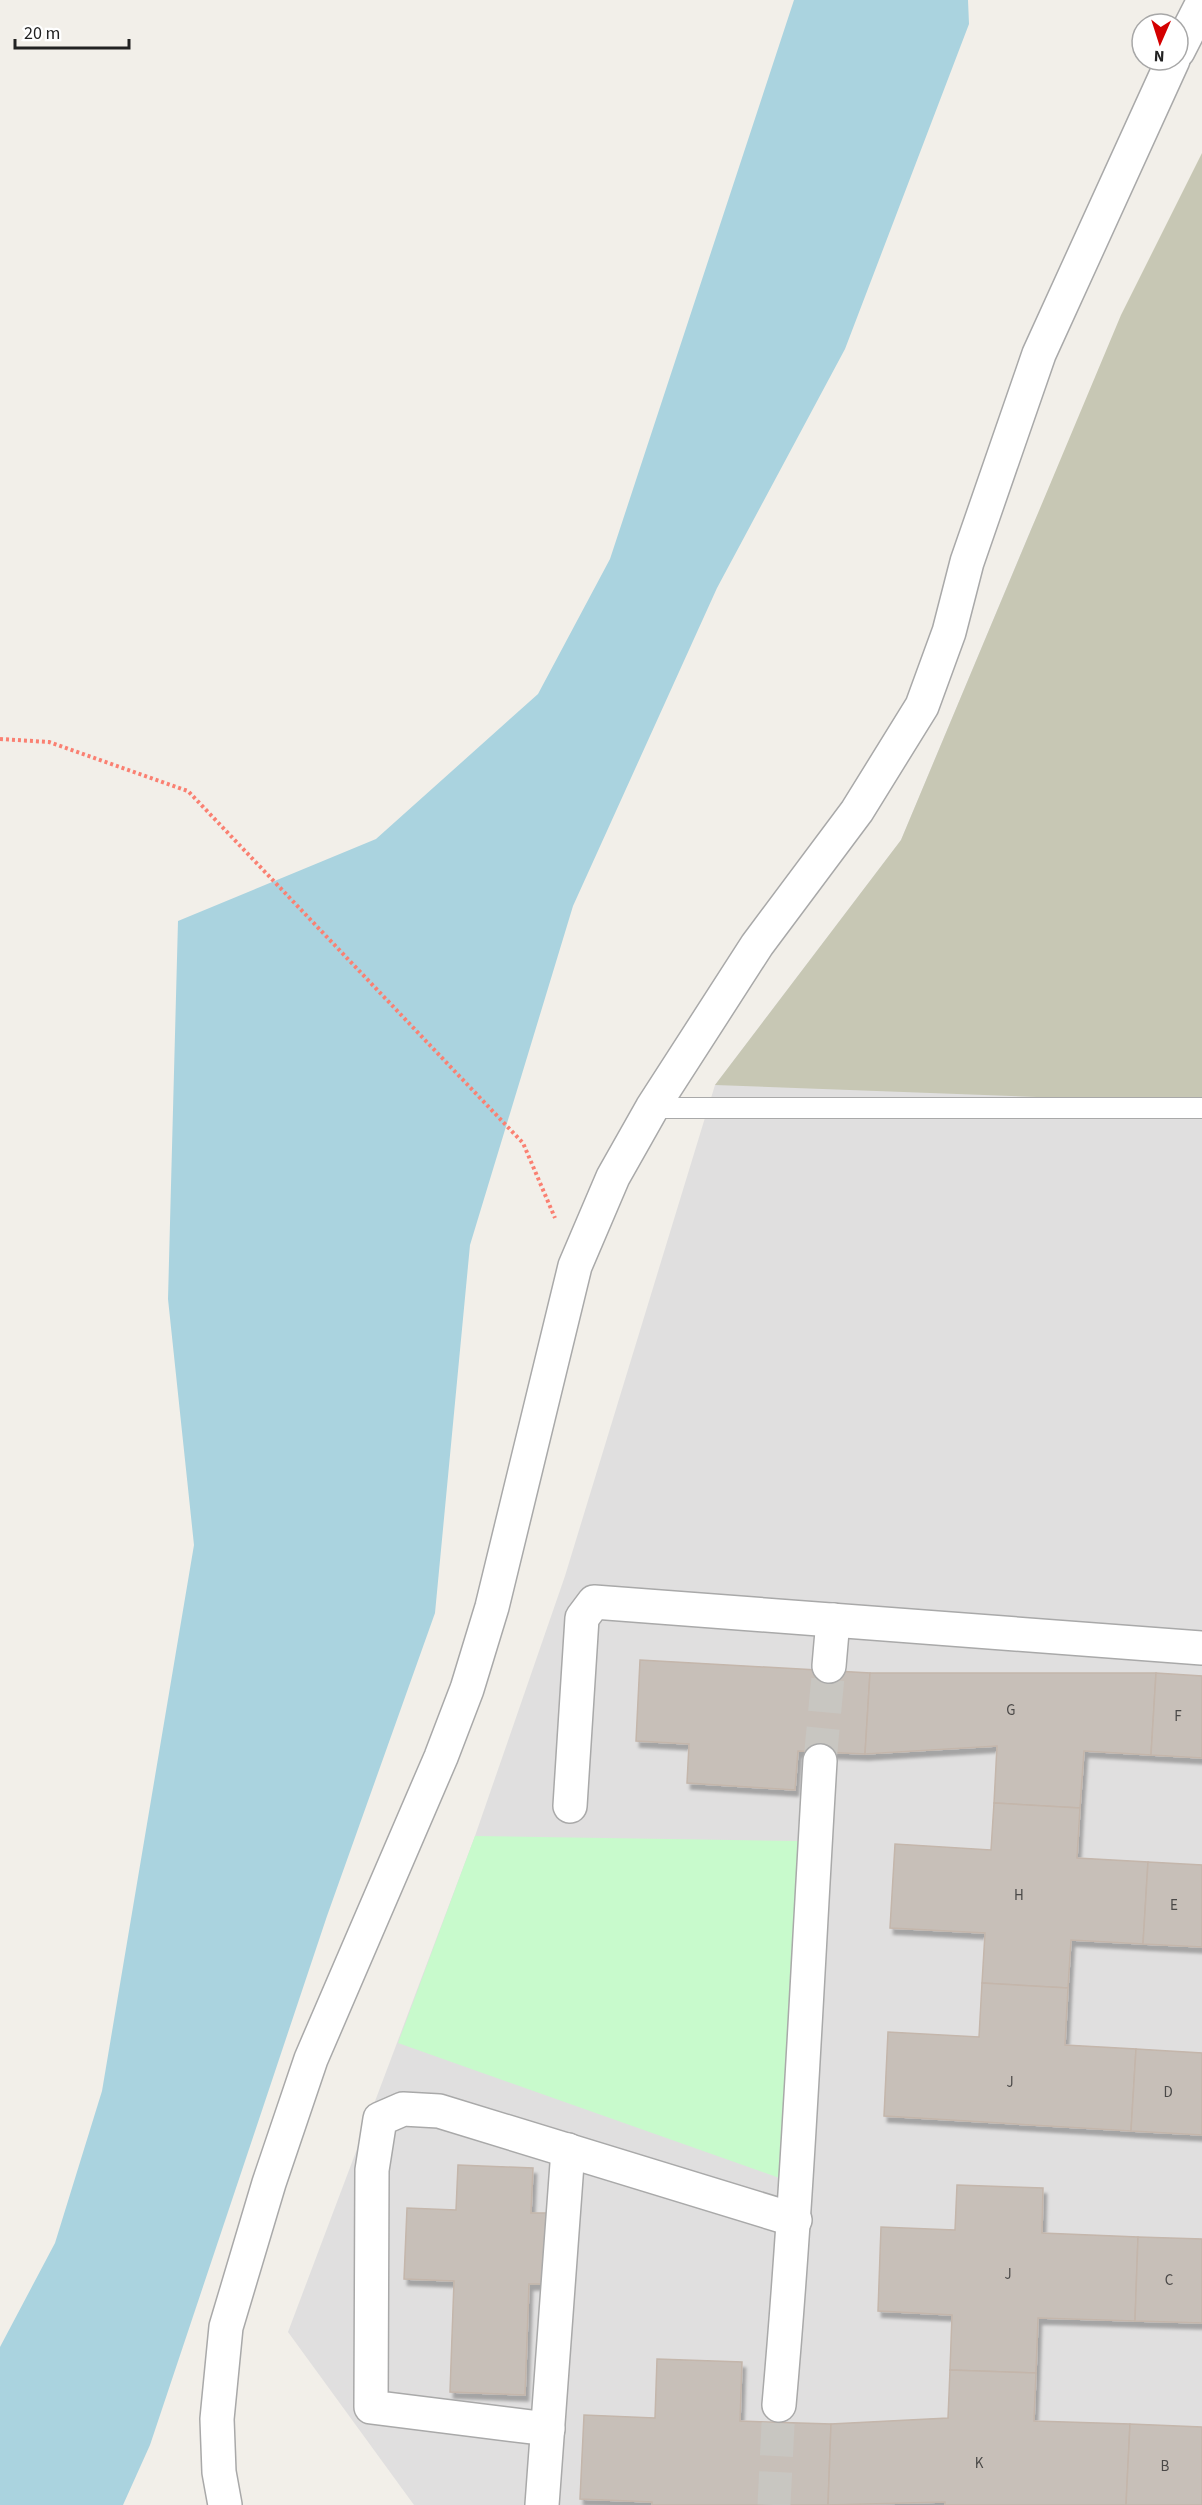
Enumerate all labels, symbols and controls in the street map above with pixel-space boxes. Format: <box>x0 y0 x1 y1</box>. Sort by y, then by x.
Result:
scale bar <box>15 12 129 50</box>
north arrow <box>1130 12 1190 72</box>
text: 20 m <box>24 21 60 46</box>
text: N <box>1153 45 1165 67</box>
house number: G <box>1006 1700 1016 1721</box>
house number: F <box>1174 1706 1182 1727</box>
house number: H <box>1014 1885 1024 1906</box>
house number: E <box>1170 1895 1178 1916</box>
house number: J <box>1006 2072 1014 2093</box>
house number: D <box>1163 2082 1173 2103</box>
house number: J <box>1004 2264 1012 2285</box>
house number: C <box>1165 2270 1174 2291</box>
house number: K <box>975 2453 984 2474</box>
house number: B <box>1161 2456 1170 2477</box>

